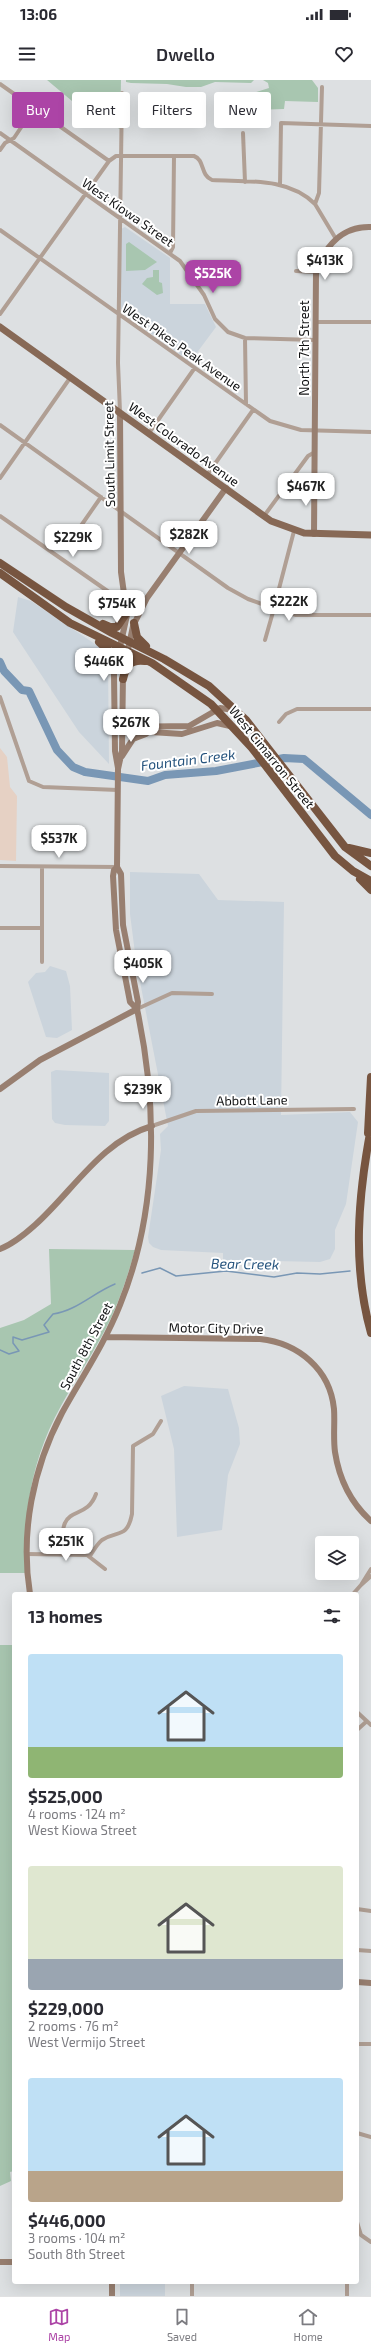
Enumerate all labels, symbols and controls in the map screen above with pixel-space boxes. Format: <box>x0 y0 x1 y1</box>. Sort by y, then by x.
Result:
text: 13:06 <box>20 5 57 23</box>
icon: menu <box>16 43 38 65</box>
text: Dwello <box>156 43 215 65</box>
icon: heart <box>333 43 355 65</box>
chip: Buy <box>12 92 64 128</box>
chip: Rent <box>72 92 130 128</box>
chip: Filters <box>138 92 206 128</box>
chip: New <box>214 92 271 128</box>
street label: West Kiowa Street <box>79 174 177 250</box>
pin: $413K <box>297 247 353 281</box>
text: $413K <box>306 252 344 268</box>
pin: $525K <box>185 260 241 294</box>
text: $525K <box>194 265 232 281</box>
street label: West Pikes Peak Avenue <box>119 300 245 394</box>
street label: North 7th Street <box>296 300 312 396</box>
street label: West Colorado Avenue <box>126 398 242 490</box>
street label: South Limit Street <box>100 401 118 507</box>
pin: $467K <box>278 473 334 507</box>
text: $467K <box>287 478 325 494</box>
pin: $282K <box>161 521 217 555</box>
pin: $229K <box>45 524 101 558</box>
text: $282K <box>170 526 209 542</box>
text: $229K <box>54 529 92 545</box>
pin: $222K <box>261 588 317 622</box>
pin: $754K <box>89 590 145 624</box>
text: $222K <box>270 593 308 609</box>
text: $754K <box>98 595 136 611</box>
pin: $446K <box>76 648 132 682</box>
text: $446K <box>84 653 124 669</box>
street label: West Cimarron Street <box>226 703 318 811</box>
pin: $267K <box>103 709 159 743</box>
text: $267K <box>112 714 150 730</box>
water label: Fountain Creek <box>140 745 236 774</box>
pin: $537K <box>31 825 87 859</box>
text: $537K <box>40 830 78 846</box>
pin: $405K <box>115 950 171 984</box>
text: $405K <box>123 955 163 971</box>
pin: $239K <box>115 1076 171 1110</box>
text: $239K <box>124 1081 162 1097</box>
street label: Abbott Lane <box>216 1091 288 1109</box>
water label: Bear Creek <box>211 1254 279 1273</box>
street label: South 8th Street <box>56 1299 116 1393</box>
street label: Motor City Drive <box>168 1319 264 1337</box>
pin: $251K <box>38 1528 94 1562</box>
text: $251K <box>48 1533 84 1549</box>
map controls <box>315 1536 359 1580</box>
button: layers <box>315 1536 359 1580</box>
icon: filters <box>321 1605 343 1627</box>
text: 13 homes <box>28 1606 103 1626</box>
icon: home <box>150 1680 222 1752</box>
text: $525,000 <box>28 1786 103 1806</box>
text: 4 rooms · 124 m² <box>28 1806 126 1822</box>
text: West Kiowa Street <box>28 1822 137 1838</box>
icon: home <box>150 1892 222 1964</box>
text: $229,000 <box>28 1998 104 2018</box>
text: 2 rooms · 76 m² <box>28 2018 119 2034</box>
text: West Vermijo Street <box>28 2034 145 2050</box>
icon: home <box>150 2104 222 2176</box>
text: $446,000 <box>28 2210 106 2230</box>
text: 3 rooms · 104 m² <box>28 2230 125 2246</box>
text: South 8th Street <box>28 2246 125 2262</box>
tab: Map <box>48 2306 70 2343</box>
tab: Saved <box>167 2306 197 2343</box>
tab: Home <box>294 2306 323 2343</box>

